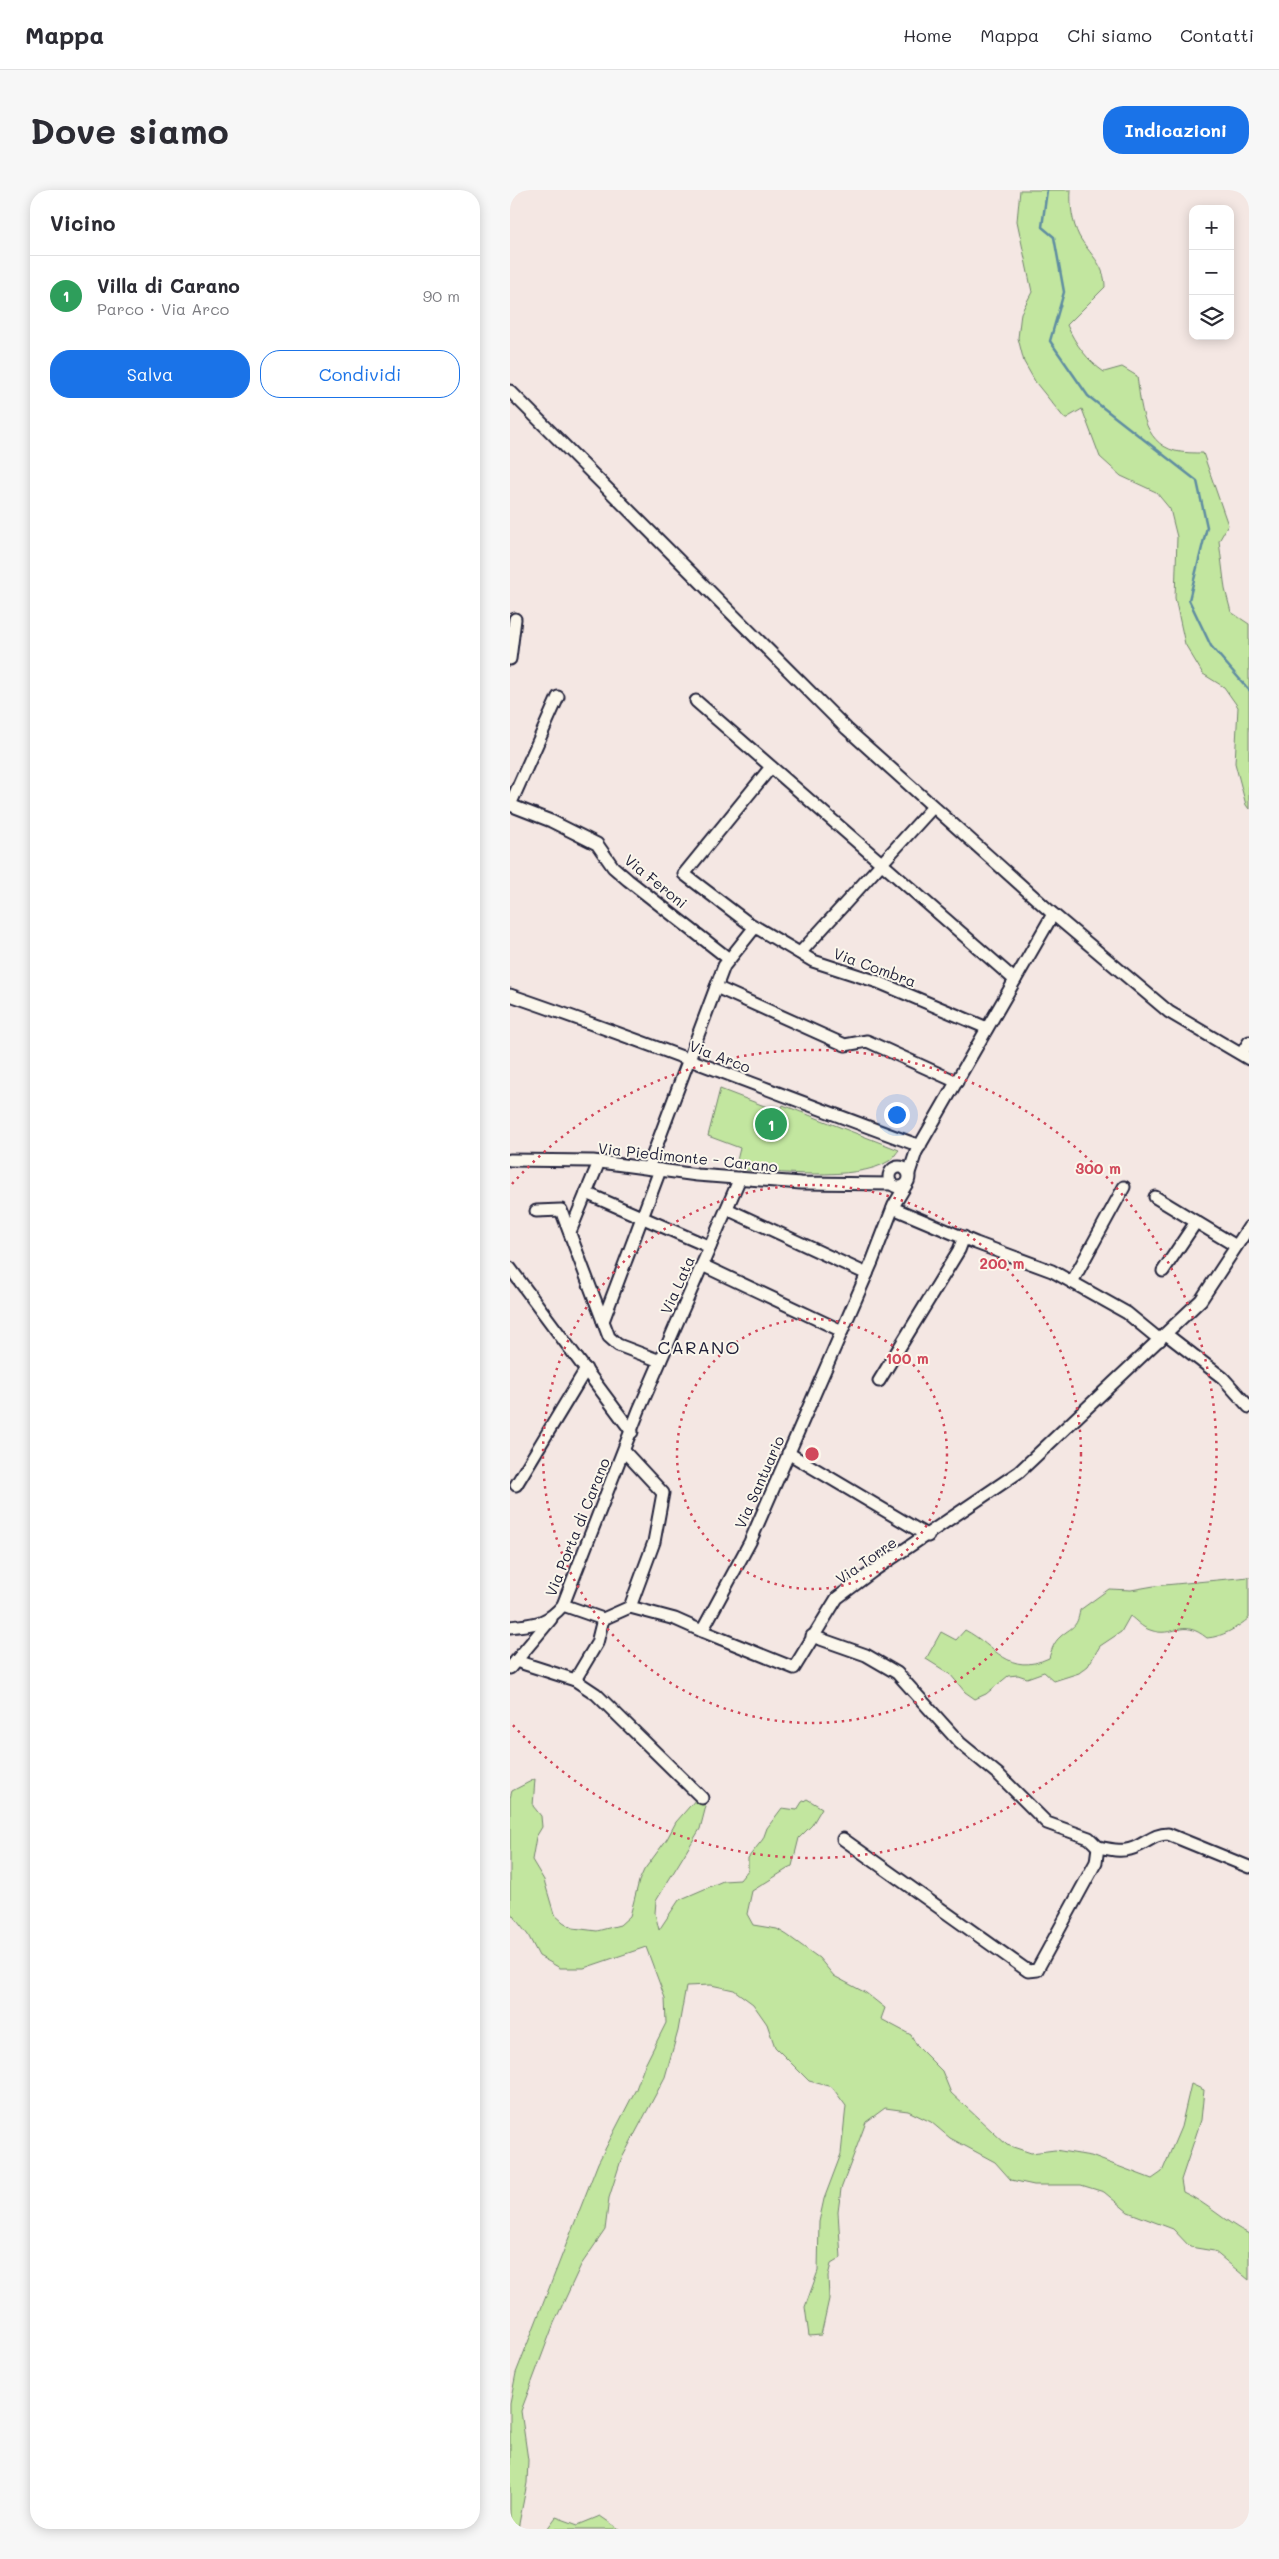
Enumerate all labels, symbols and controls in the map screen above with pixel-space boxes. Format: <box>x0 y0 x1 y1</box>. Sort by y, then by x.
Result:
text: Mappa <box>25 19 104 50</box>
text: Home <box>903 23 952 47</box>
text: Mappa <box>980 23 1039 47</box>
text: Chi siamo <box>1067 23 1152 47</box>
text: Contatti <box>1180 23 1254 47</box>
button: Indicazioni <box>1103 106 1249 154</box>
text: Dove siamo <box>30 107 229 153</box>
map controls <box>1189 205 1234 340</box>
button: + <box>1189 205 1234 250</box>
text: Vicino <box>50 209 115 236</box>
button: − <box>1189 250 1234 295</box>
text: Villa di Carano <box>97 273 240 298</box>
text: 1 <box>62 285 70 306</box>
text: 90 m <box>423 285 460 306</box>
button: layers <box>1189 295 1234 340</box>
text: Parco · Via Arco <box>97 298 229 319</box>
button: Salva <box>50 350 250 398</box>
button: Condividi <box>260 350 460 398</box>
street label: Via Feroni <box>620 850 692 912</box>
street label: Via Combra <box>831 943 919 991</box>
street label: Via Arco <box>687 1035 754 1077</box>
your location <box>884 1102 910 1128</box>
pin: 1 <box>755 1105 787 1143</box>
street label: Via Piedimonte - Carano <box>597 1138 779 1176</box>
text: 300 m <box>1075 1158 1121 1178</box>
street label: Via Lata <box>655 1253 699 1317</box>
text: 200 m <box>980 1253 1025 1273</box>
district label: CARANO <box>658 1335 740 1359</box>
text: 100 m <box>885 1348 929 1368</box>
street label: Via Santuario <box>730 1432 788 1532</box>
centre of rings <box>803 1445 821 1463</box>
street label: Via Porta di Carano <box>540 1455 614 1599</box>
street label: Via Torre <box>832 1532 900 1588</box>

